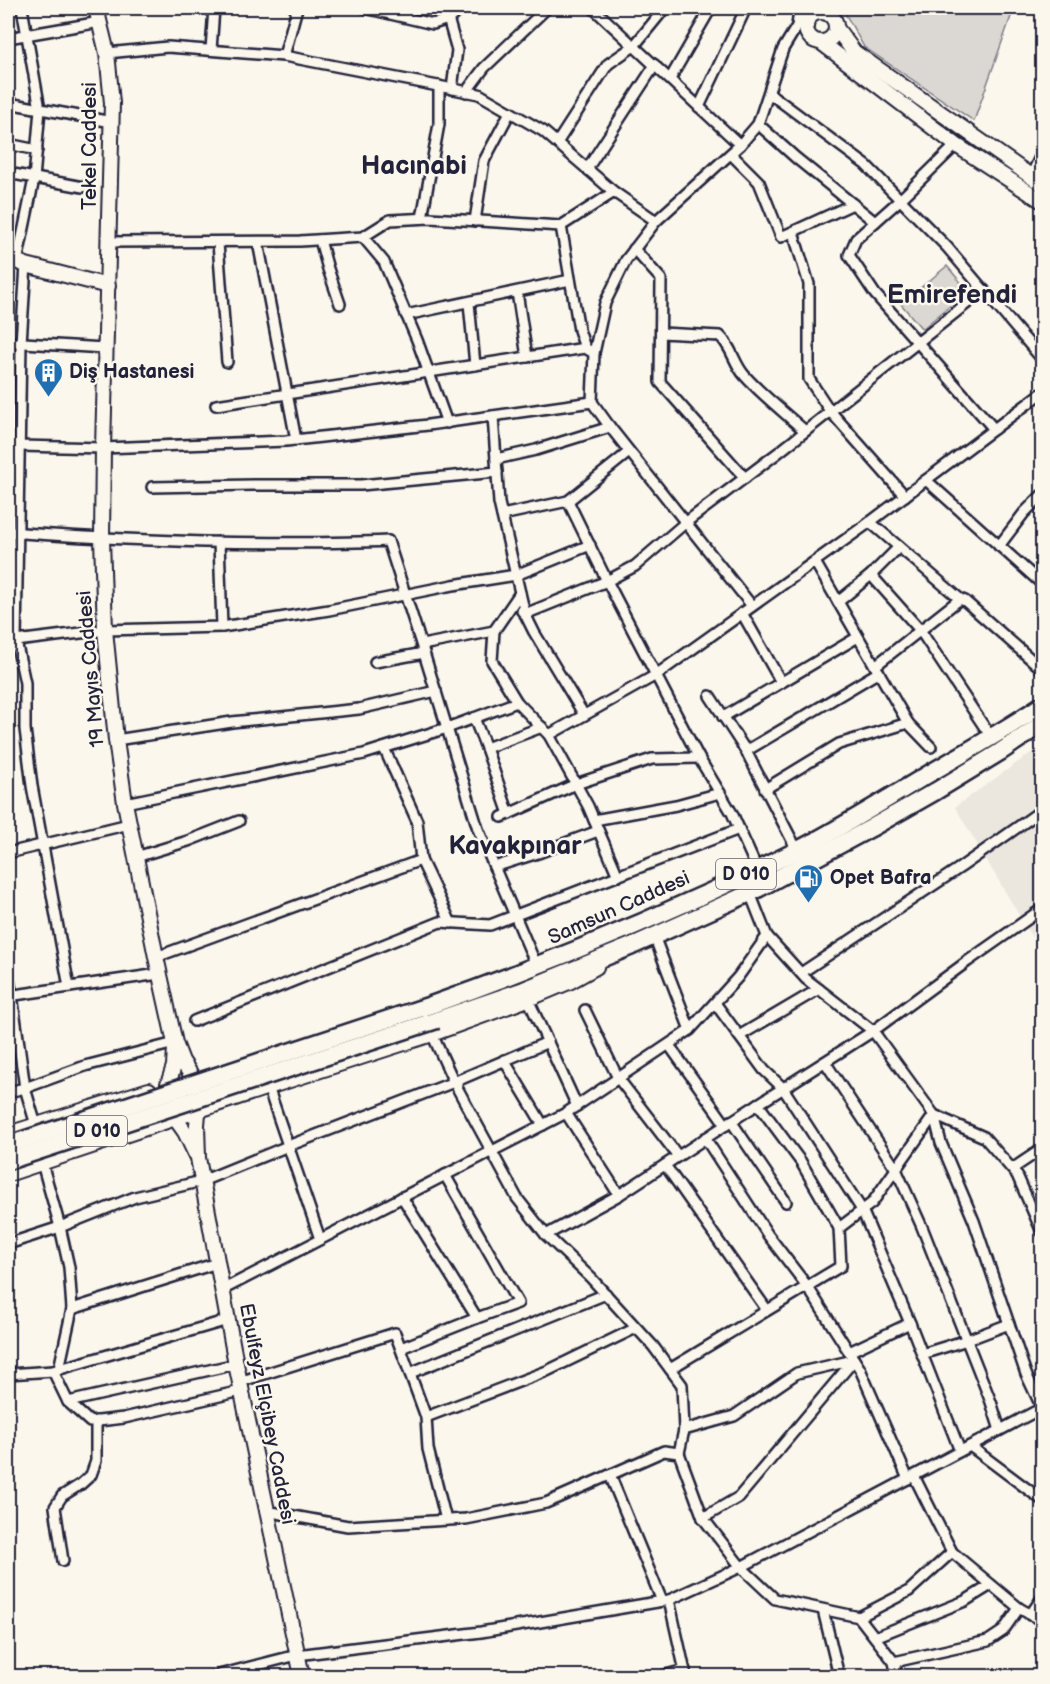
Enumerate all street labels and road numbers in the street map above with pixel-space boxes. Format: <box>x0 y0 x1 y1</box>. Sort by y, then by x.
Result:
street label: Tekel Caddesi <box>78 82 102 210</box>
street label: 19 Mayıs Caddesi <box>72 590 110 748</box>
road number: D 010 <box>716 859 776 889</box>
street label: Samsun Caddesi <box>544 866 694 950</box>
road number: D 010 <box>67 1116 127 1146</box>
street label: Ebulfeyz Elçibey Caddesi <box>234 1301 300 1527</box>

